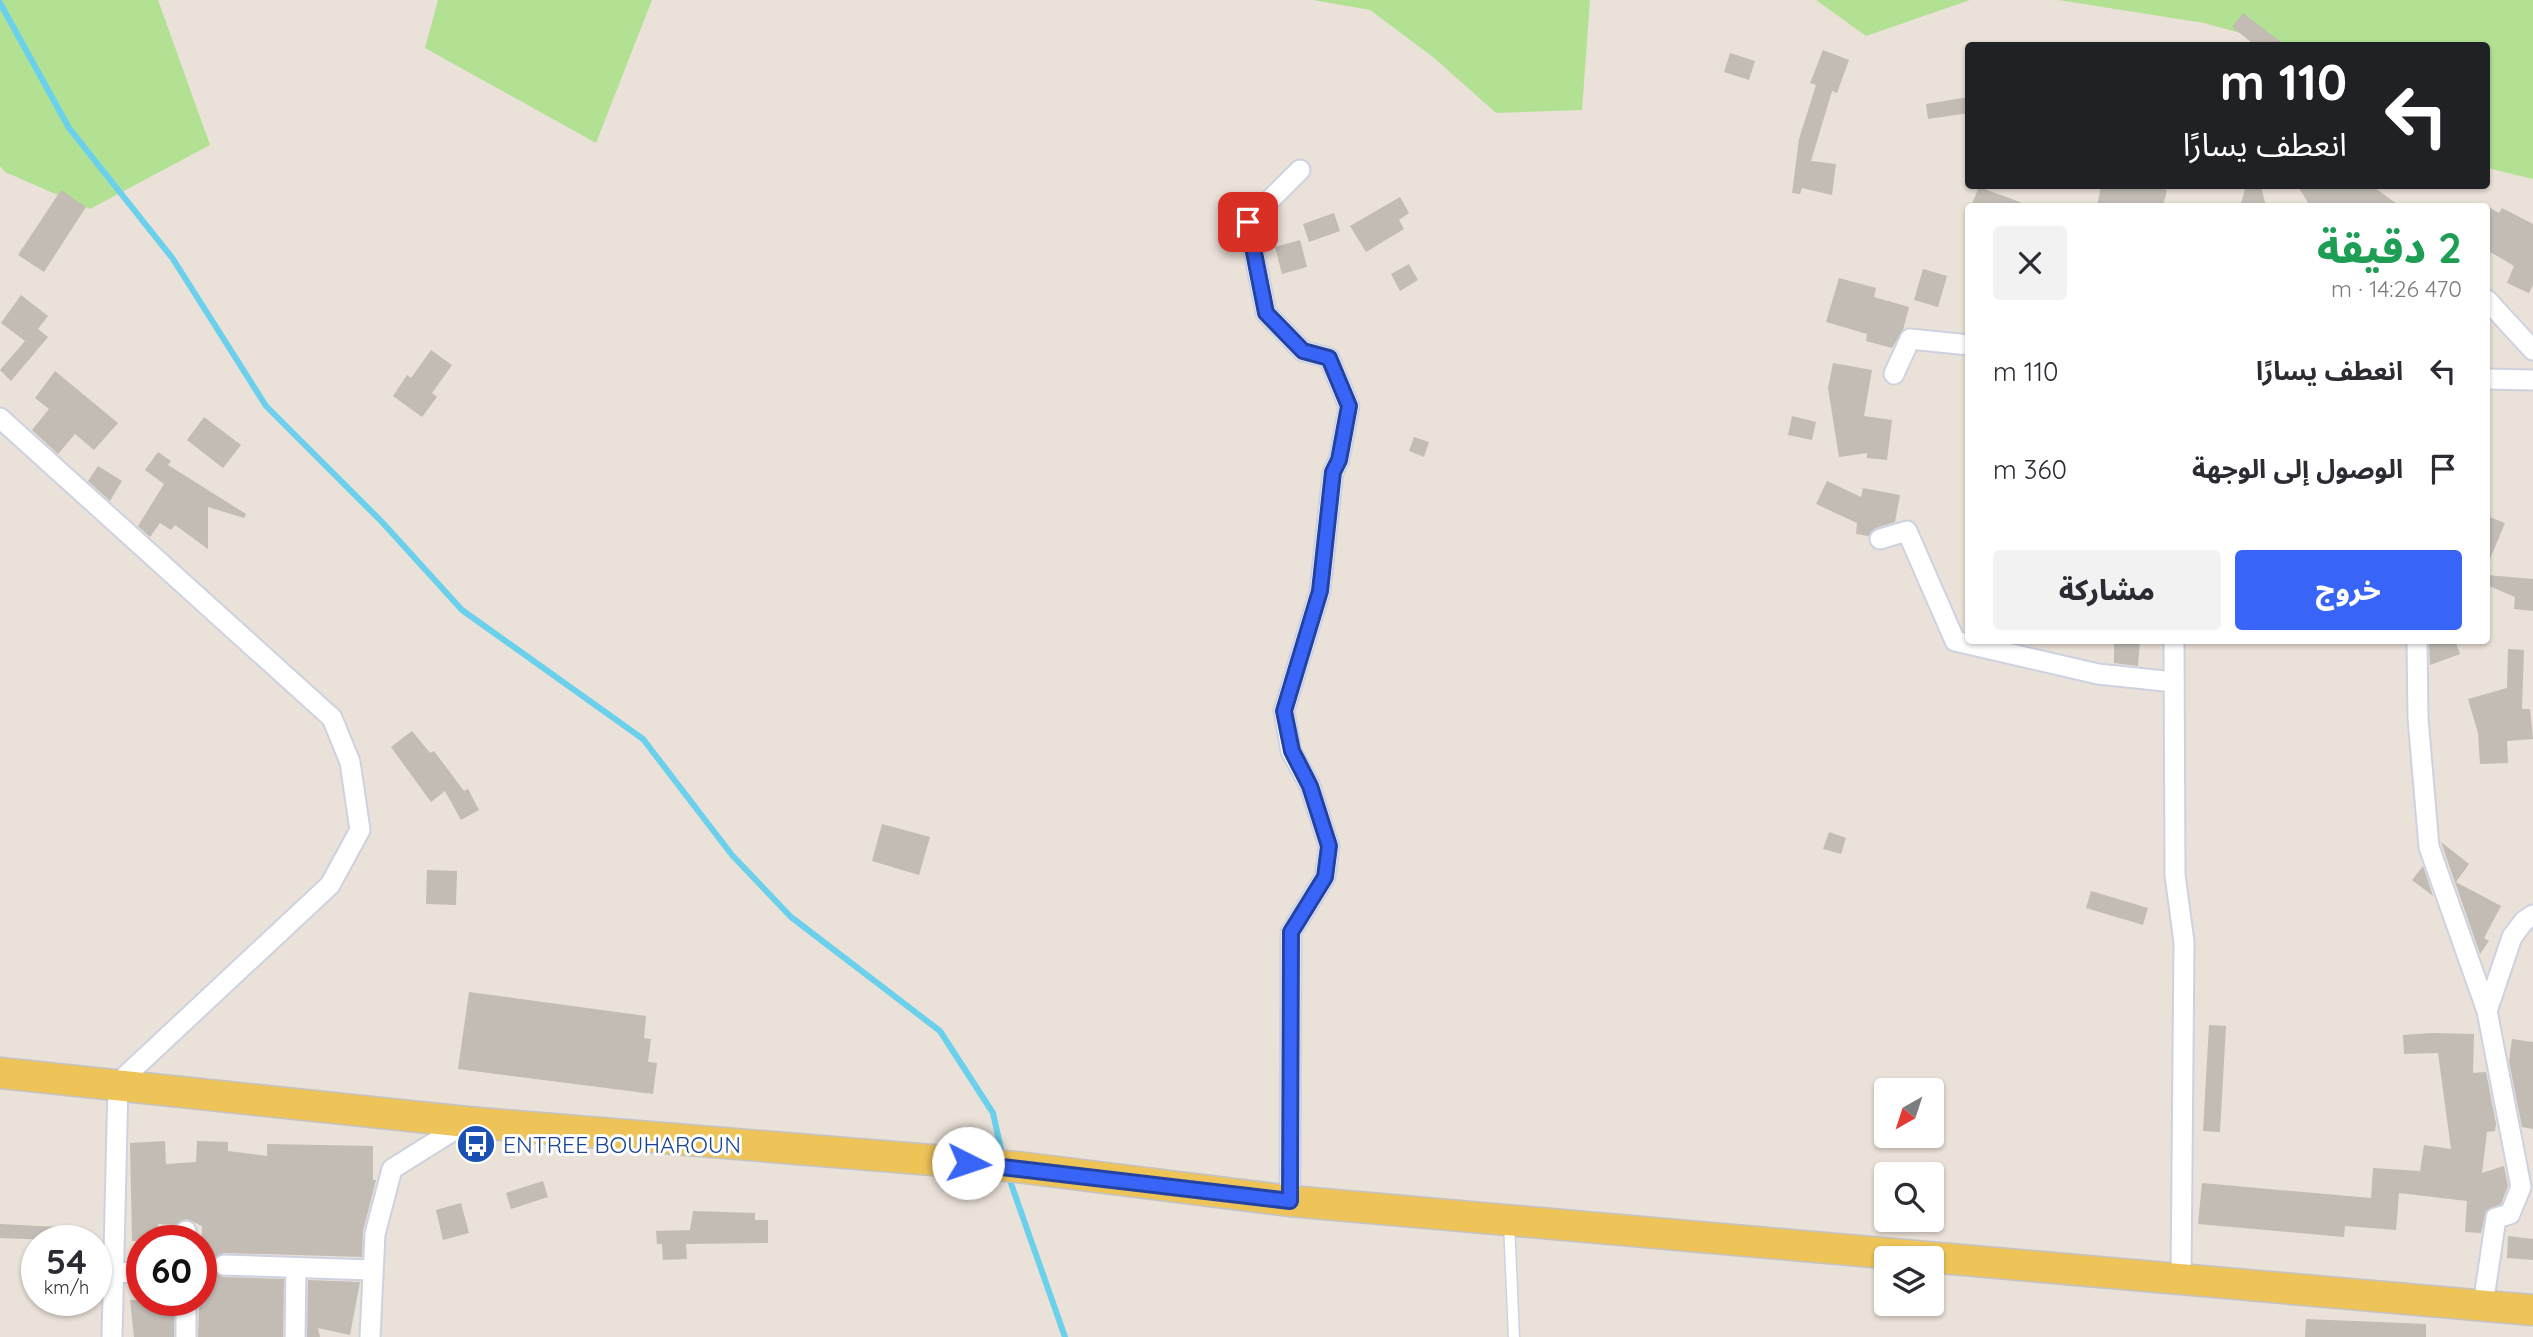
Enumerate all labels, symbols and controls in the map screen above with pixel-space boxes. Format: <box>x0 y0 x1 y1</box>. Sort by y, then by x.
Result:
text: 110 m <box>2220 51 2347 112</box>
icon: left <box>2371 70 2462 161</box>
text: انعطف يسارًا <box>2183 124 2347 164</box>
pin <box>1218 192 1278 252</box>
icon: arrive <box>1229 203 1267 241</box>
text: 2 دقيقة <box>2317 221 2462 274</box>
button: close <box>1993 226 2067 300</box>
text: 470 m · 14:26 <box>2331 274 2462 303</box>
icon: left <box>2424 352 2462 390</box>
text: انعطف يسارًا <box>2256 354 2403 387</box>
text: 110 m <box>1993 355 2059 388</box>
icon: arrive <box>2424 450 2462 488</box>
text: الوصول إلى الوجهة <box>2192 452 2403 485</box>
text: 360 m <box>1993 453 2067 486</box>
button: مشاركة <box>1993 550 2221 630</box>
button: خروج <box>2235 550 2462 630</box>
north arrow <box>1874 1078 1944 1148</box>
map controls <box>1874 1078 1944 1316</box>
bus stop icon: ENTREE BOUHAROUN <box>455 1123 497 1165</box>
position arrow <box>931 1126 1005 1200</box>
place label: ENTREE BOUHAROUN <box>503 1130 741 1159</box>
button: search <box>1874 1162 1944 1232</box>
speed limit sign: 60 <box>126 1225 217 1316</box>
text: 54 <box>46 1239 87 1283</box>
button: layers <box>1874 1246 1944 1316</box>
text: km/h <box>44 1276 89 1299</box>

